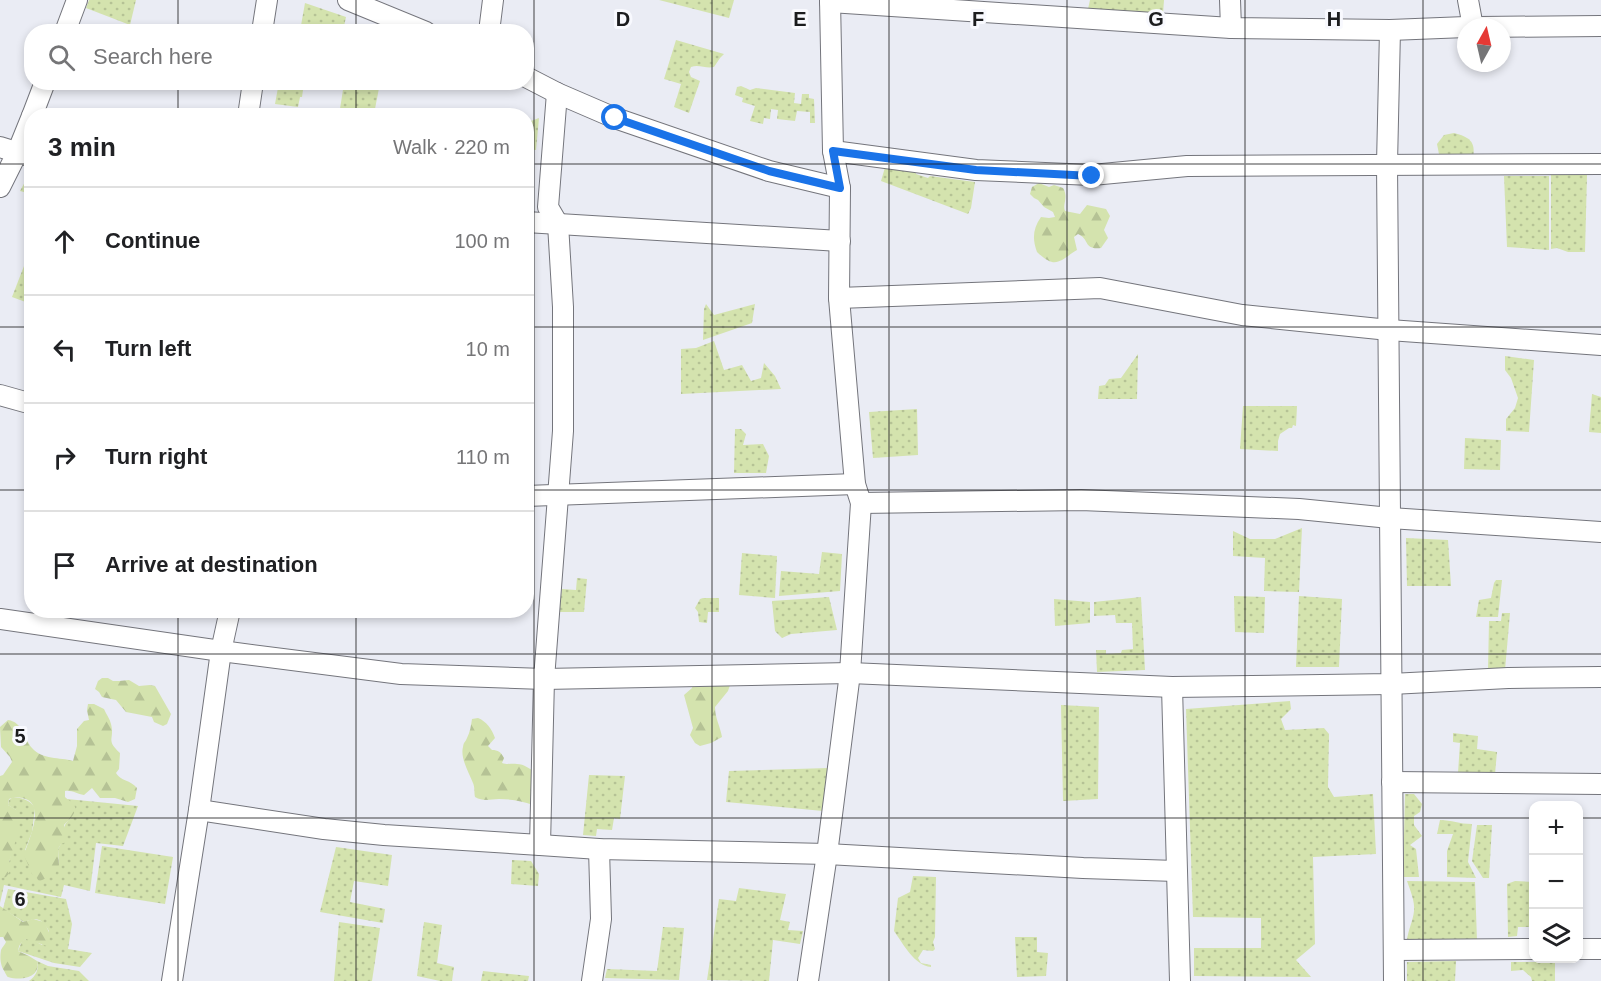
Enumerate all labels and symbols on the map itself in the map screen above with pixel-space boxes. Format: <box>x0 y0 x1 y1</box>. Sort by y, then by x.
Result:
text: D <box>616 8 630 30</box>
text: E <box>793 8 807 30</box>
text: F <box>972 8 984 30</box>
text: G <box>1148 8 1164 30</box>
text: H <box>1327 8 1341 30</box>
north arrow <box>1457 18 1511 72</box>
route start <box>601 104 627 130</box>
route end <box>1078 162 1104 188</box>
text: 5 <box>14 725 26 747</box>
text: 6 <box>14 888 26 910</box>

